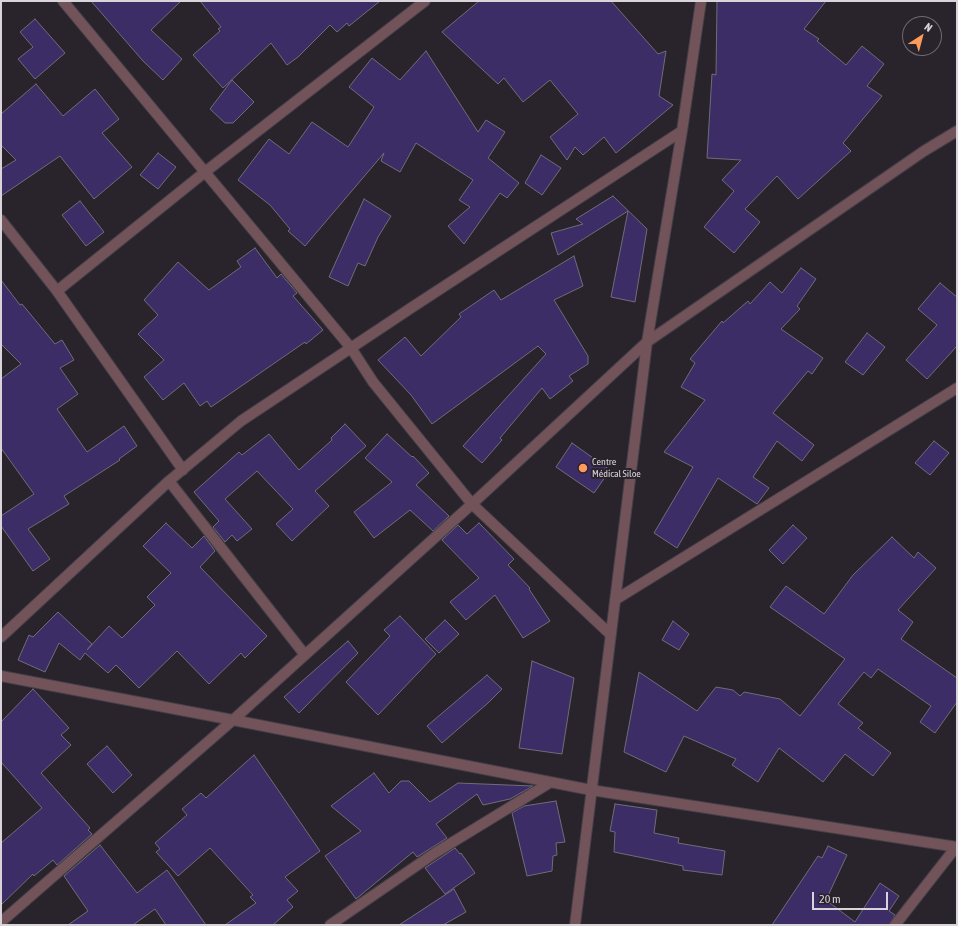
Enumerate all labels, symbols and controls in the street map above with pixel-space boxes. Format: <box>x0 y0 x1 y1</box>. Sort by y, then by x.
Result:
north arrow <box>902 16 942 56</box>
text: N <box>922 20 935 34</box>
place label: Centre Médical Siloe <box>592 456 641 480</box>
marker: Centre Médical Siloe <box>577 462 589 474</box>
scale bar <box>814 884 890 910</box>
text: 20 m <box>819 892 841 906</box>

